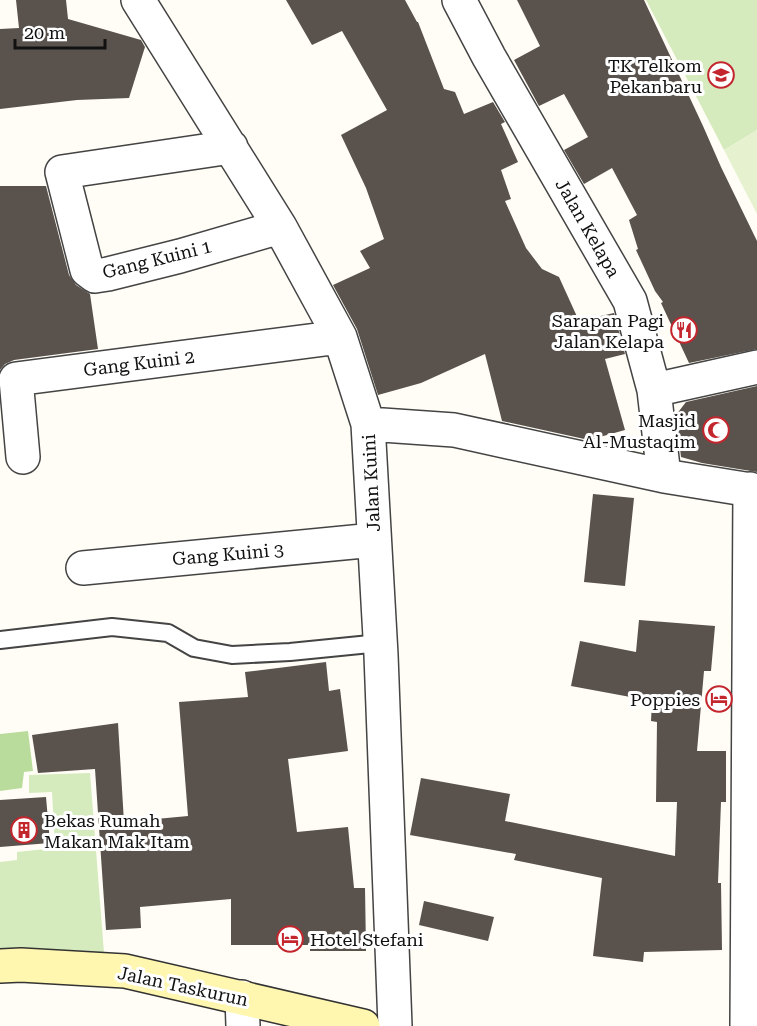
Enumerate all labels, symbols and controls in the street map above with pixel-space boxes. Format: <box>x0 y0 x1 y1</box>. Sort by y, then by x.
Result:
scale bar <box>15 12 105 50</box>
text: 20 m <box>24 22 65 43</box>
place label: TK Telkom Pekanbaru <box>608 55 702 97</box>
school or university icon: TK Telkom Pekanbaru <box>706 60 736 90</box>
street label: Jalan Kelapa <box>551 175 625 281</box>
street label: Gang Kuini 1 <box>100 235 214 283</box>
place label: Sarapan Pagi Jalan Kelapa <box>552 310 664 352</box>
restaurant icon: Sarapan Pagi Jalan Kelapa <box>669 315 699 345</box>
street label: Gang Kuini 2 <box>82 346 196 380</box>
place label: Masjid Al-Mustaqim <box>583 410 696 452</box>
mosque icon: Masjid Al-Mustaqim <box>701 415 731 445</box>
street label: Jalan Kuini <box>358 433 384 532</box>
street label: Gang Kuini 3 <box>171 539 285 569</box>
hotel icon: Poppies <box>704 684 734 714</box>
place label: Poppies <box>630 689 700 710</box>
place label: Bekas Rumah Makan Mak Itam <box>44 810 190 852</box>
building icon: Bekas Rumah Makan Mak Itam <box>9 815 39 845</box>
hotel icon: Hotel Stefani <box>275 924 305 954</box>
place label: Hotel Stefani <box>310 929 424 950</box>
street label: Jalan Taskurun <box>116 962 251 1010</box>

